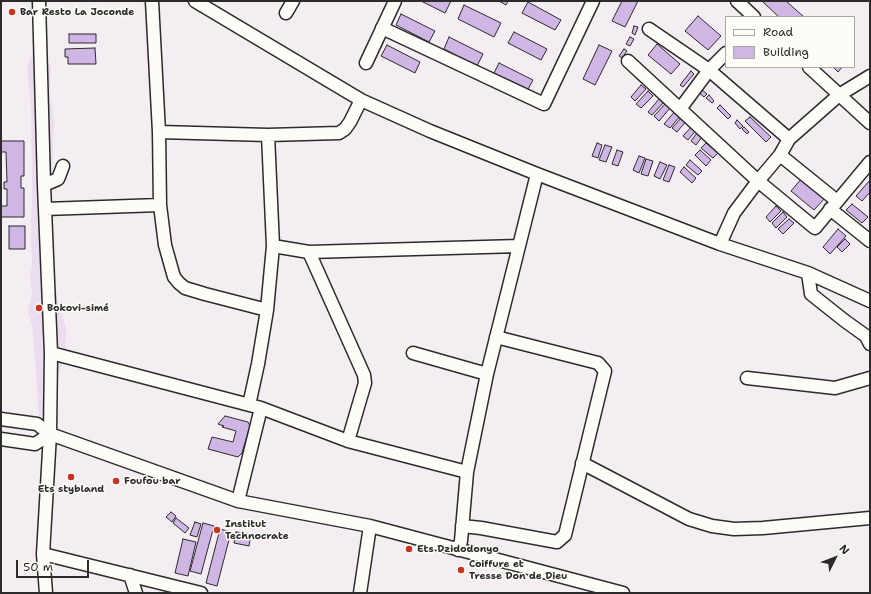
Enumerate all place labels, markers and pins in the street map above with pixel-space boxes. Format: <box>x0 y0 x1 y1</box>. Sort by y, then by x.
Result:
place label: Bar Resto La Joconde <box>20 6 134 18</box>
marker: Bar Resto La Joconde <box>7 7 17 17</box>
place label: Bokovi-simé <box>47 302 109 314</box>
marker: Bokovi-simé <box>34 303 44 313</box>
marker: Ets stybland <box>66 472 76 482</box>
place label: Foufou bar <box>124 475 181 487</box>
marker: Foufou bar <box>111 476 121 486</box>
place label: Ets stybland <box>38 483 104 495</box>
place label: Institut Technocrate <box>225 518 289 542</box>
marker: Institut Technocrate <box>212 525 222 535</box>
place label: Ets Dzidodonyo <box>417 543 499 555</box>
marker: Ets Dzidodonyo <box>404 544 414 554</box>
place label: Coiffure et Tresse Don de Dieu <box>469 558 567 582</box>
marker: Coiffure et Tresse Don de Dieu <box>456 565 466 575</box>

